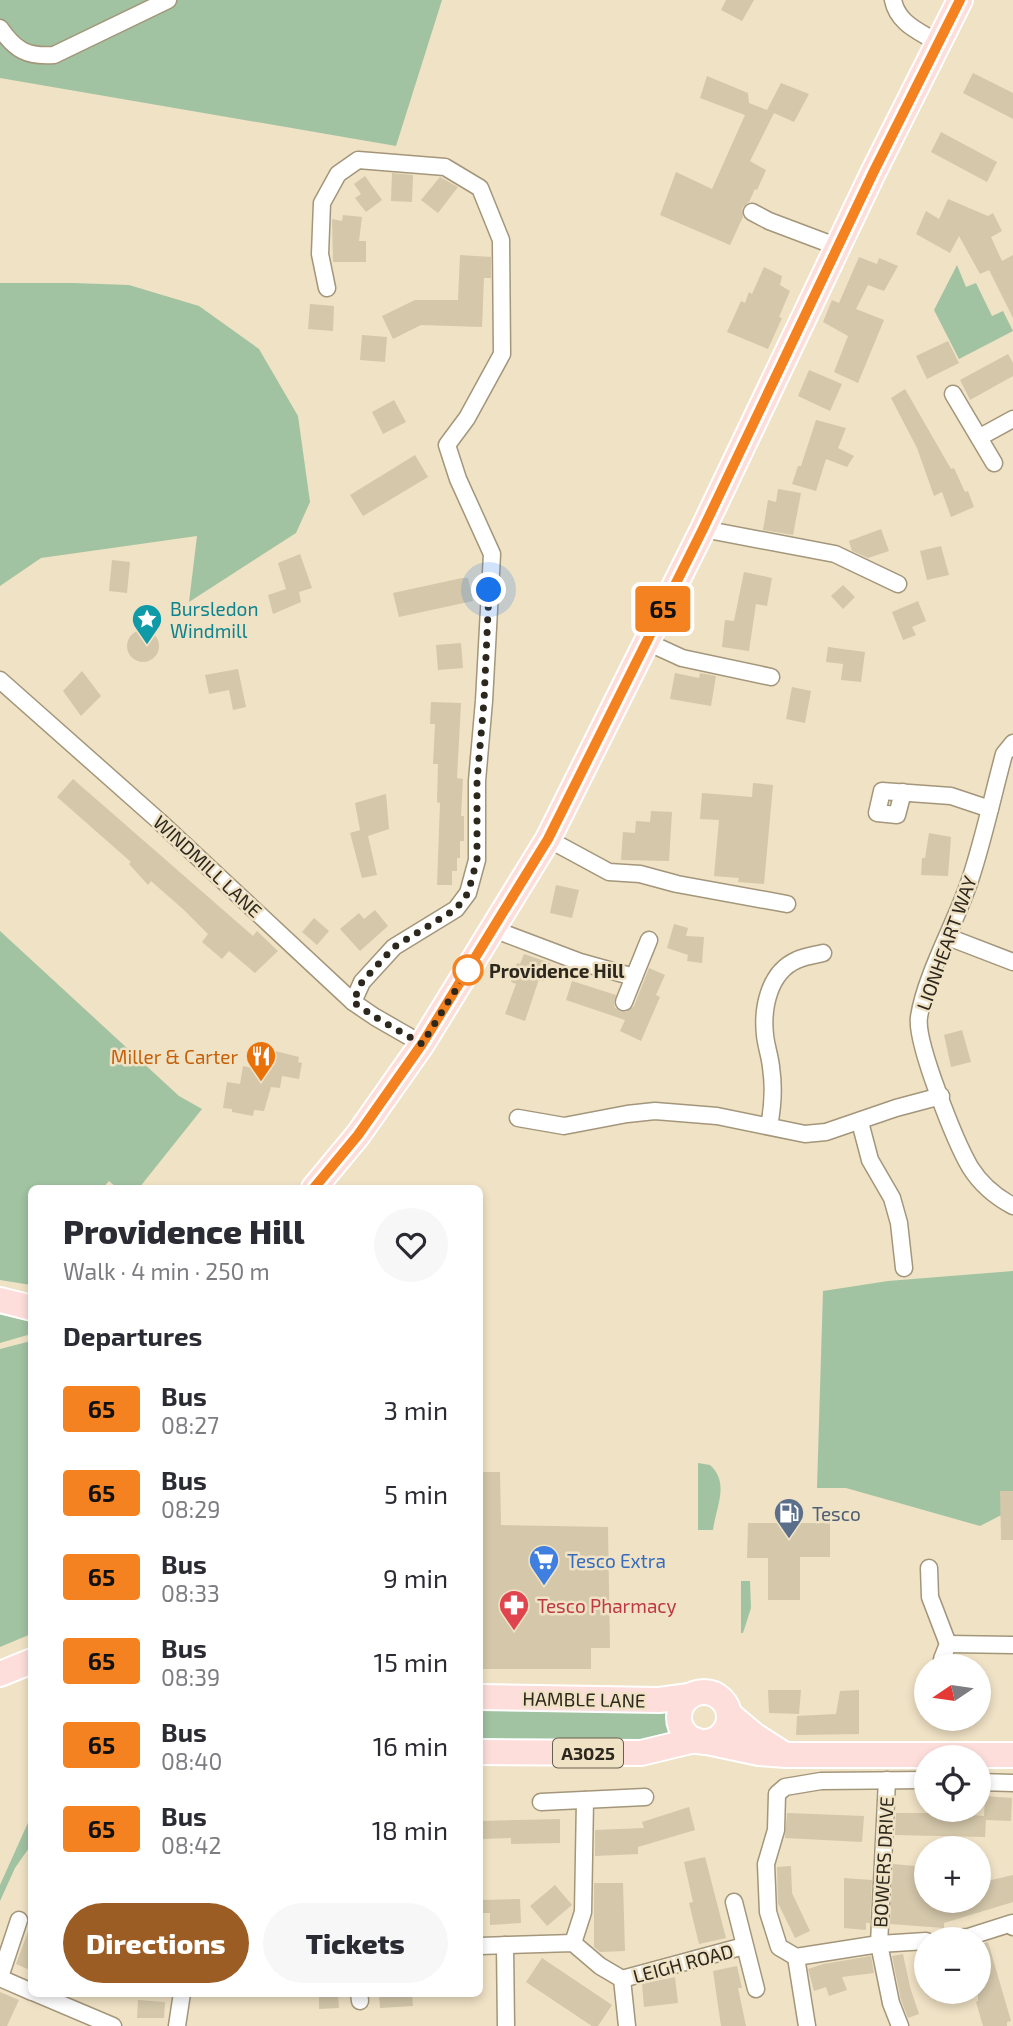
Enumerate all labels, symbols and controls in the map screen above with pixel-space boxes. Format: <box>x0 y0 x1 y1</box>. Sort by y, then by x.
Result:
your location <box>471 572 506 607</box>
line badge: 65 <box>632 586 694 632</box>
text: 65 <box>649 594 677 623</box>
place label: Bursledon Windmill <box>170 597 258 642</box>
place icon: Bursledon Windmill <box>130 602 164 646</box>
street label: WINDMILL LANE <box>149 810 267 922</box>
street label: LIONHEART WAY <box>911 873 981 1013</box>
marker: Providence Hill <box>453 955 483 985</box>
place label: Providence Hill <box>489 959 625 982</box>
restaurant icon: Miller & Carter <box>244 1039 278 1083</box>
place label: Miller & Carter <box>111 1045 238 1068</box>
button: heart <box>374 1208 448 1282</box>
text: Providence Hill <box>63 1211 305 1251</box>
text: Walk · 4 min · 250 m <box>63 1257 270 1285</box>
text: Departures <box>63 1320 202 1351</box>
text: Bus <box>161 1380 207 1411</box>
text: 65 <box>88 1394 115 1423</box>
text: 3 min <box>383 1394 448 1425</box>
text: 08:27 <box>161 1411 219 1439</box>
text: Bus <box>161 1464 207 1495</box>
text: 65 <box>88 1478 115 1507</box>
text: 5 min <box>384 1478 448 1509</box>
text: 08:29 <box>161 1495 220 1523</box>
fuel station icon: Tesco <box>772 1496 806 1540</box>
place label: Tesco <box>812 1502 861 1525</box>
supermarket icon: Tesco Extra <box>527 1543 561 1587</box>
text: Bus <box>161 1548 207 1579</box>
place label: Tesco Extra <box>567 1549 666 1572</box>
text: 65 <box>88 1562 115 1591</box>
text: 9 min <box>383 1562 448 1593</box>
text: 08:33 <box>161 1579 220 1607</box>
pharmacy icon: Tesco Pharmacy <box>497 1588 531 1632</box>
place label: Tesco Pharmacy <box>537 1594 677 1617</box>
text: Bus <box>161 1632 207 1663</box>
text: 65 <box>88 1646 115 1675</box>
text: 15 min <box>374 1646 448 1677</box>
north arrow <box>914 1654 990 1731</box>
map controls <box>914 1654 991 2004</box>
text: 08:39 <box>161 1663 220 1691</box>
street label: HAMBLE LANE <box>522 1686 646 1712</box>
text: Bus <box>161 1716 207 1747</box>
text: 65 <box>88 1730 115 1759</box>
text: 16 min <box>373 1730 448 1761</box>
road number: A3025 <box>553 1738 623 1768</box>
button: locate <box>914 1745 991 1822</box>
text: 08:40 <box>161 1747 222 1775</box>
street label: BOWERS DRIVE <box>868 1796 898 1928</box>
text: Bus <box>161 1800 207 1831</box>
text: 65 <box>88 1814 115 1843</box>
text: 18 min <box>372 1814 448 1845</box>
text: 08:42 <box>161 1831 221 1859</box>
button: + <box>914 1836 991 1913</box>
button: Directions <box>63 1903 249 1983</box>
button: Tickets <box>263 1903 448 1983</box>
button: − <box>914 1927 991 2004</box>
street label: LEIGH ROAD <box>630 1939 736 1987</box>

